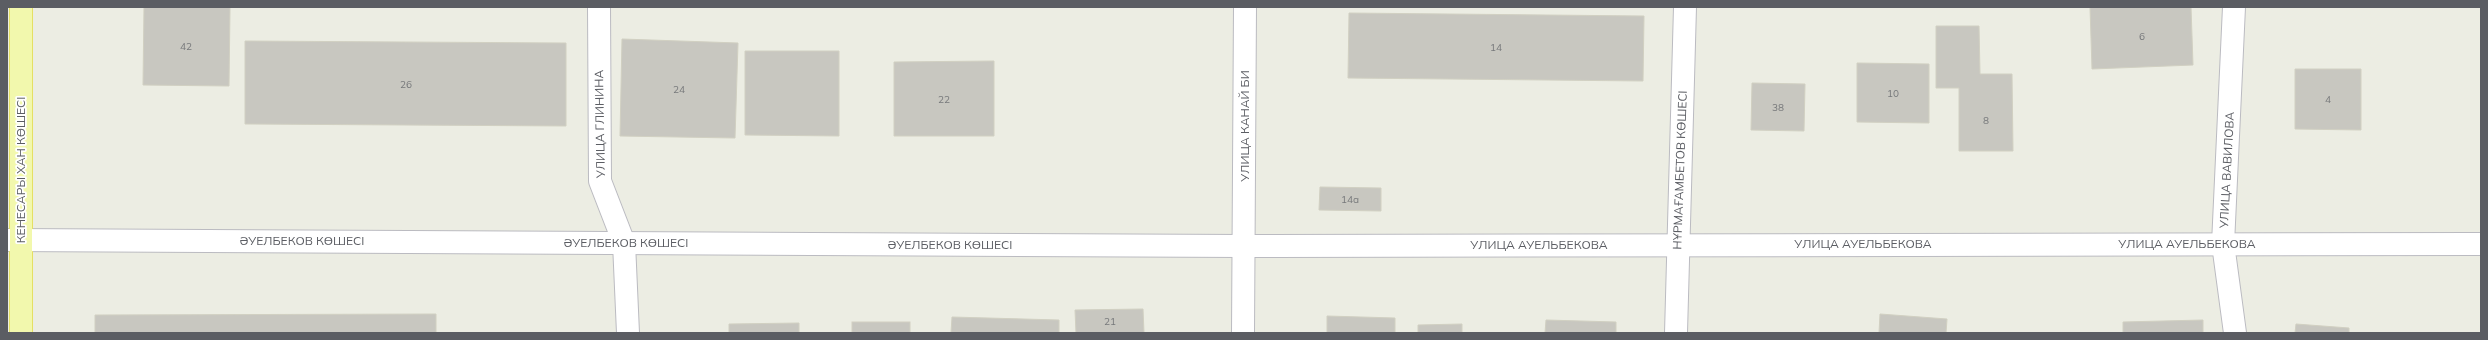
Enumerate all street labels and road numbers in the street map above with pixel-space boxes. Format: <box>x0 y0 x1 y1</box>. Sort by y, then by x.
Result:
street label: УЛИЦА ГЛИНИНА <box>591 70 608 179</box>
street label: УЛИЦА КАНАЙ БИ <box>1237 70 1252 183</box>
street label: НҰРМАҒАМБЕТОВ КӨШЕСІ <box>1669 90 1690 250</box>
street label: КЕНЕСАРЫ ХАН КӨШЕСІ <box>13 97 28 243</box>
street label: УЛИЦА ВАВИЛОВА <box>2216 111 2237 230</box>
street label: ӘУЕЛБЕКОВ КӨШЕСІ <box>240 233 364 248</box>
street label: ӘУЕЛБЕКОВ КӨШЕСІ <box>564 235 688 250</box>
street label: УЛИЦА АУЕЛЬБЕКОВА <box>1793 236 1932 251</box>
street label: УЛИЦА АУЕЛЬБЕКОВА <box>2117 236 2256 251</box>
street label: ӘУЕЛБЕКОВ КӨШЕСІ <box>888 237 1012 252</box>
street label: УЛИЦА АУЕЛЬБЕКОВА <box>1469 237 1608 252</box>

